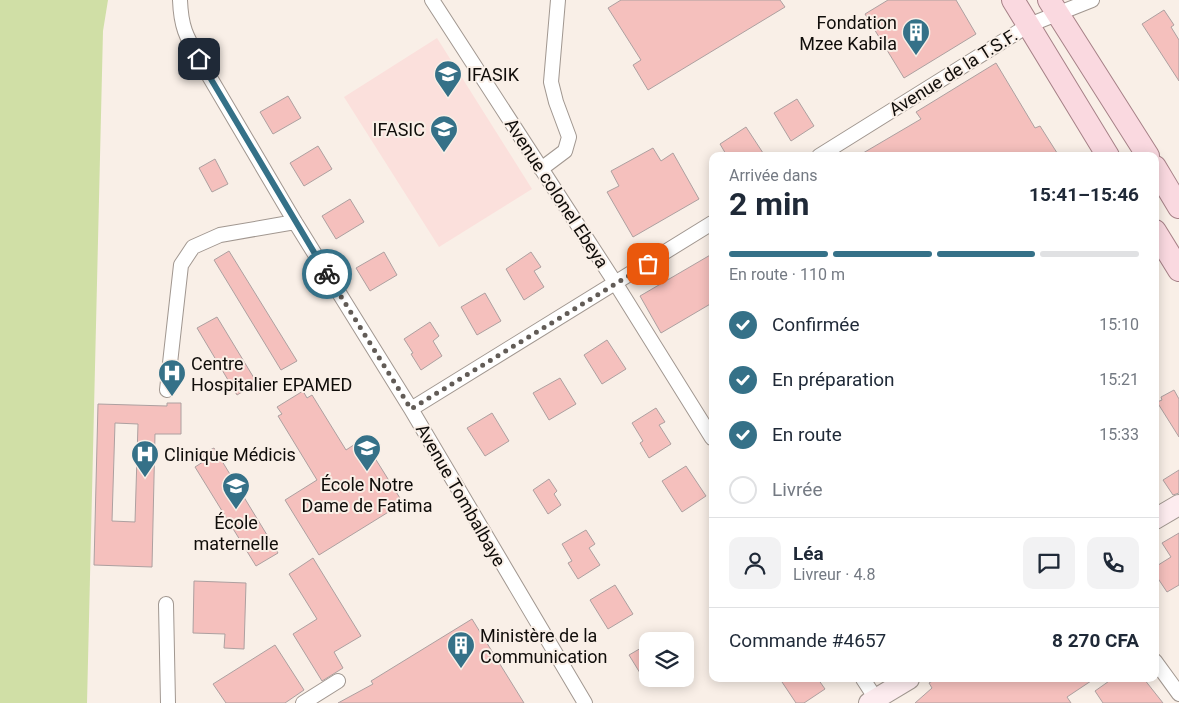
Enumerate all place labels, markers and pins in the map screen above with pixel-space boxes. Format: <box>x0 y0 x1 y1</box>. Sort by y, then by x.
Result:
place label: Fondation Mzee Kabila <box>799 12 897 54</box>
building icon: Fondation Mzee Kabila <box>901 17 931 56</box>
pin <box>178 38 220 80</box>
school or university icon: IFASIK <box>433 59 463 98</box>
place label: IFASIK <box>467 64 520 85</box>
school or university icon: IFASIC <box>429 114 459 153</box>
place label: IFASIC <box>373 119 425 140</box>
pin <box>627 243 669 285</box>
place label: Centre Hospitalier EPAMED <box>191 353 352 395</box>
hospital icon: Centre Hospitalier EPAMED <box>157 358 187 397</box>
school or university icon: École Notre Dame de Fatima <box>352 433 382 472</box>
hospital icon: Clinique Médicis <box>130 439 160 478</box>
place label: Clinique Médicis <box>164 444 296 465</box>
school or university icon: École maternelle <box>221 471 251 510</box>
place label: École Notre Dame de Fatima <box>302 474 432 516</box>
place label: École maternelle <box>194 512 278 554</box>
place label: Ministère de la Communication <box>480 625 607 667</box>
building icon: Ministère de la Communication <box>446 630 476 669</box>

